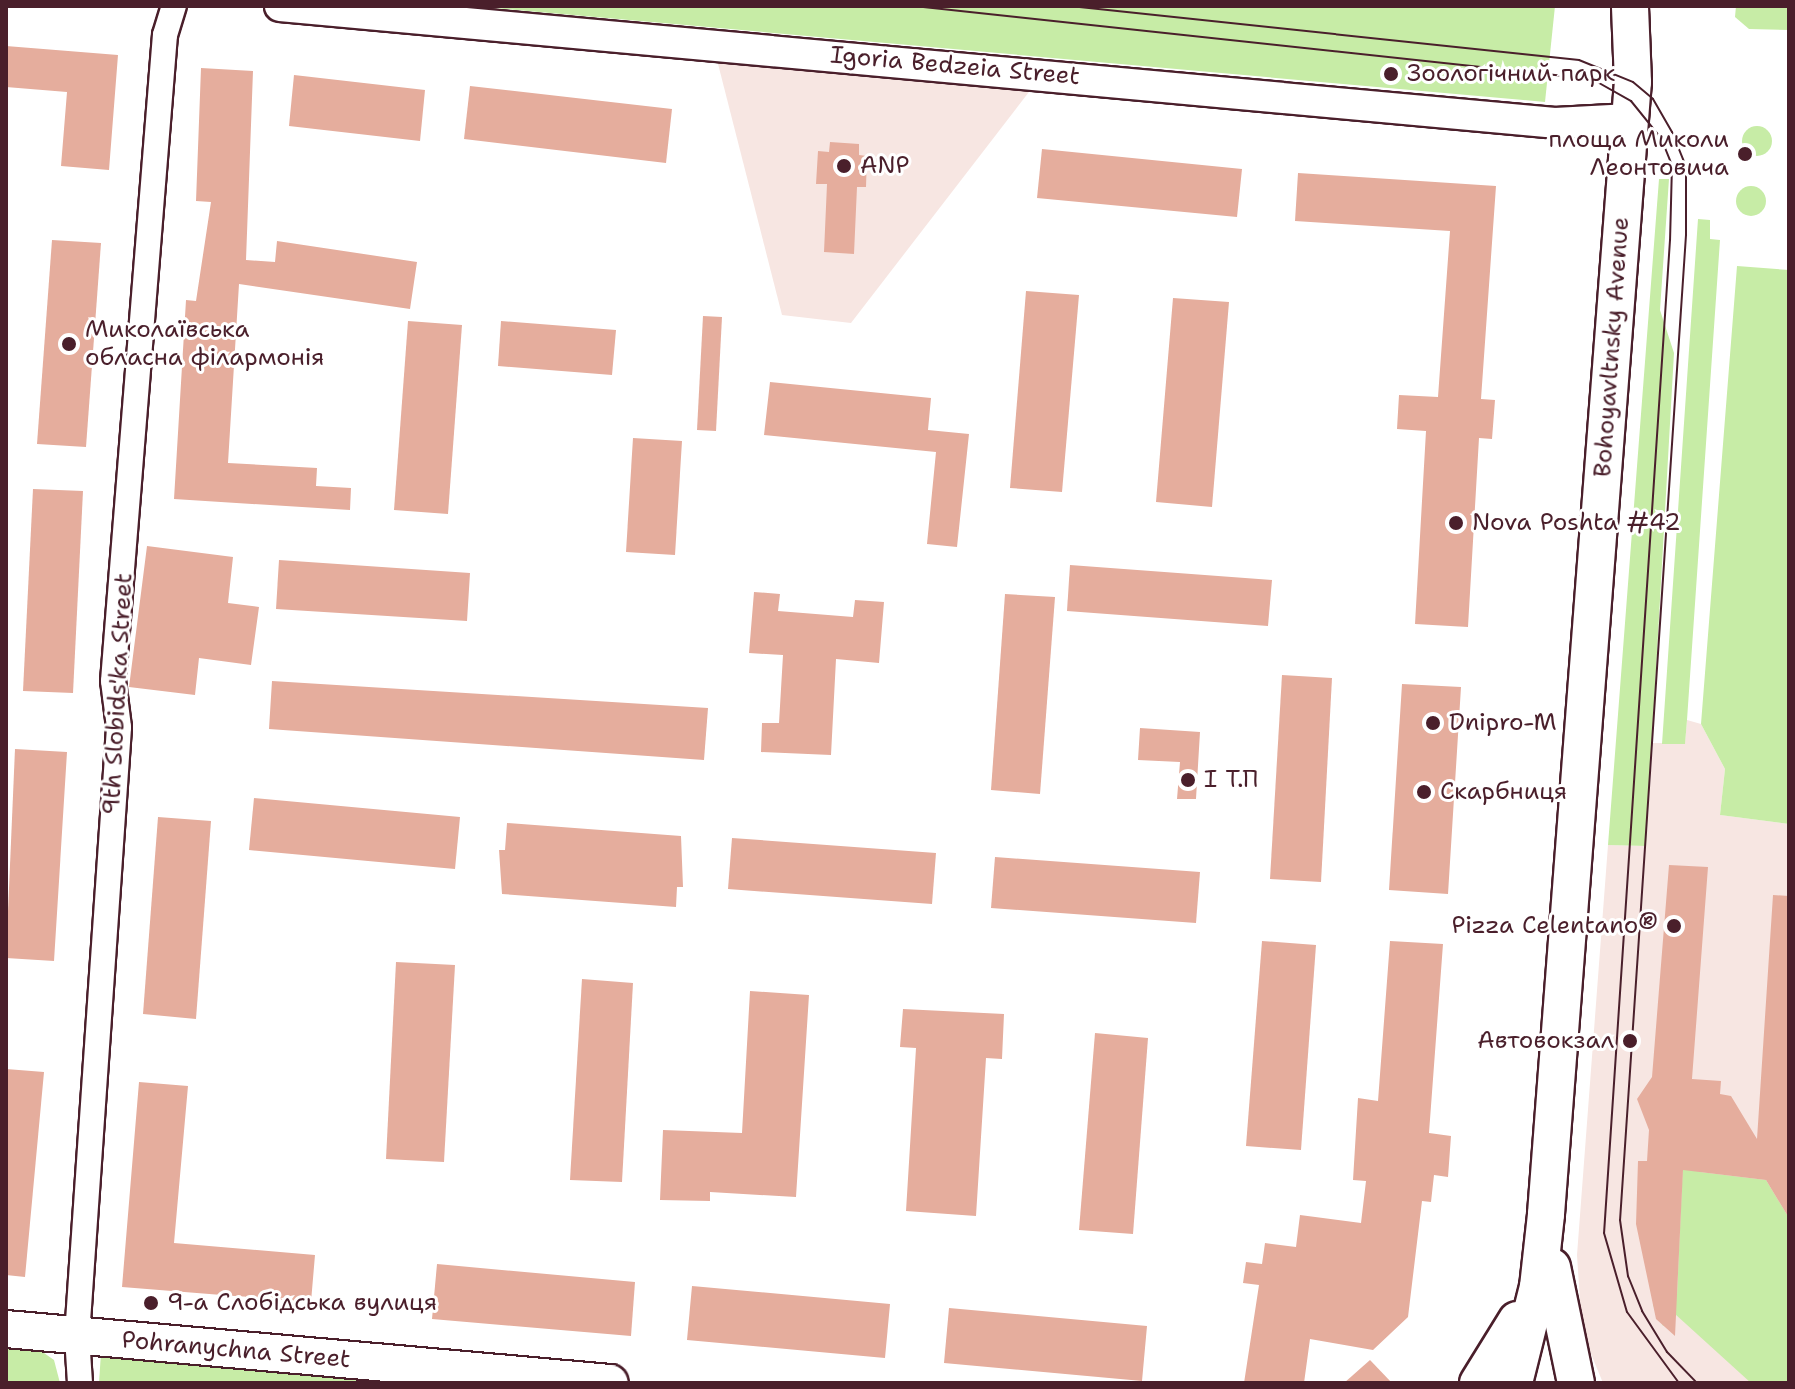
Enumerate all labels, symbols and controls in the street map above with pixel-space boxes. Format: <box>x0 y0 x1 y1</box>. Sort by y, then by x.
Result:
street label: Igoria Bedzeia Street <box>829 41 1081 91</box>
place label: Зоологічний парк <box>1407 60 1615 88</box>
marker: Зоологічний парк <box>1382 65 1400 83</box>
place label: площа Миколи Леонтовича <box>1549 126 1729 182</box>
marker: площа Миколи Леонтовича <box>1736 145 1754 163</box>
place label: ANP <box>860 152 910 180</box>
marker: ANP <box>835 157 853 175</box>
street label: Bohoyavltnsky Avenue <box>1589 216 1635 478</box>
place label: Миколаївська обласна філармонія <box>85 316 324 372</box>
marker: Миколаївська обласна філармонія <box>60 335 78 353</box>
place label: Nova Poshta #42 <box>1472 509 1681 537</box>
marker: Nova Poshta #42 <box>1447 514 1465 532</box>
street label: 9th Slobids'ka Street <box>97 572 139 816</box>
place label: Dnipro-M <box>1449 709 1556 737</box>
marker: Dnipro-M <box>1424 714 1442 732</box>
place label: І Т.П <box>1204 766 1258 794</box>
marker: І Т.П <box>1179 771 1197 789</box>
place label: Скарбниця <box>1440 778 1567 806</box>
marker: Скарбниця <box>1415 783 1433 801</box>
place label: Pizza Celentano® <box>1451 912 1658 940</box>
marker: Pizza Celentano® <box>1665 917 1683 935</box>
place label: Автовокзал <box>1477 1027 1614 1055</box>
marker: Автовокзал <box>1621 1032 1639 1050</box>
place label: 9-а Слобідська вулиця <box>167 1289 437 1317</box>
marker: 9-а Слобідська вулиця <box>142 1294 160 1312</box>
street label: Pohranychna Street <box>120 1326 352 1374</box>

